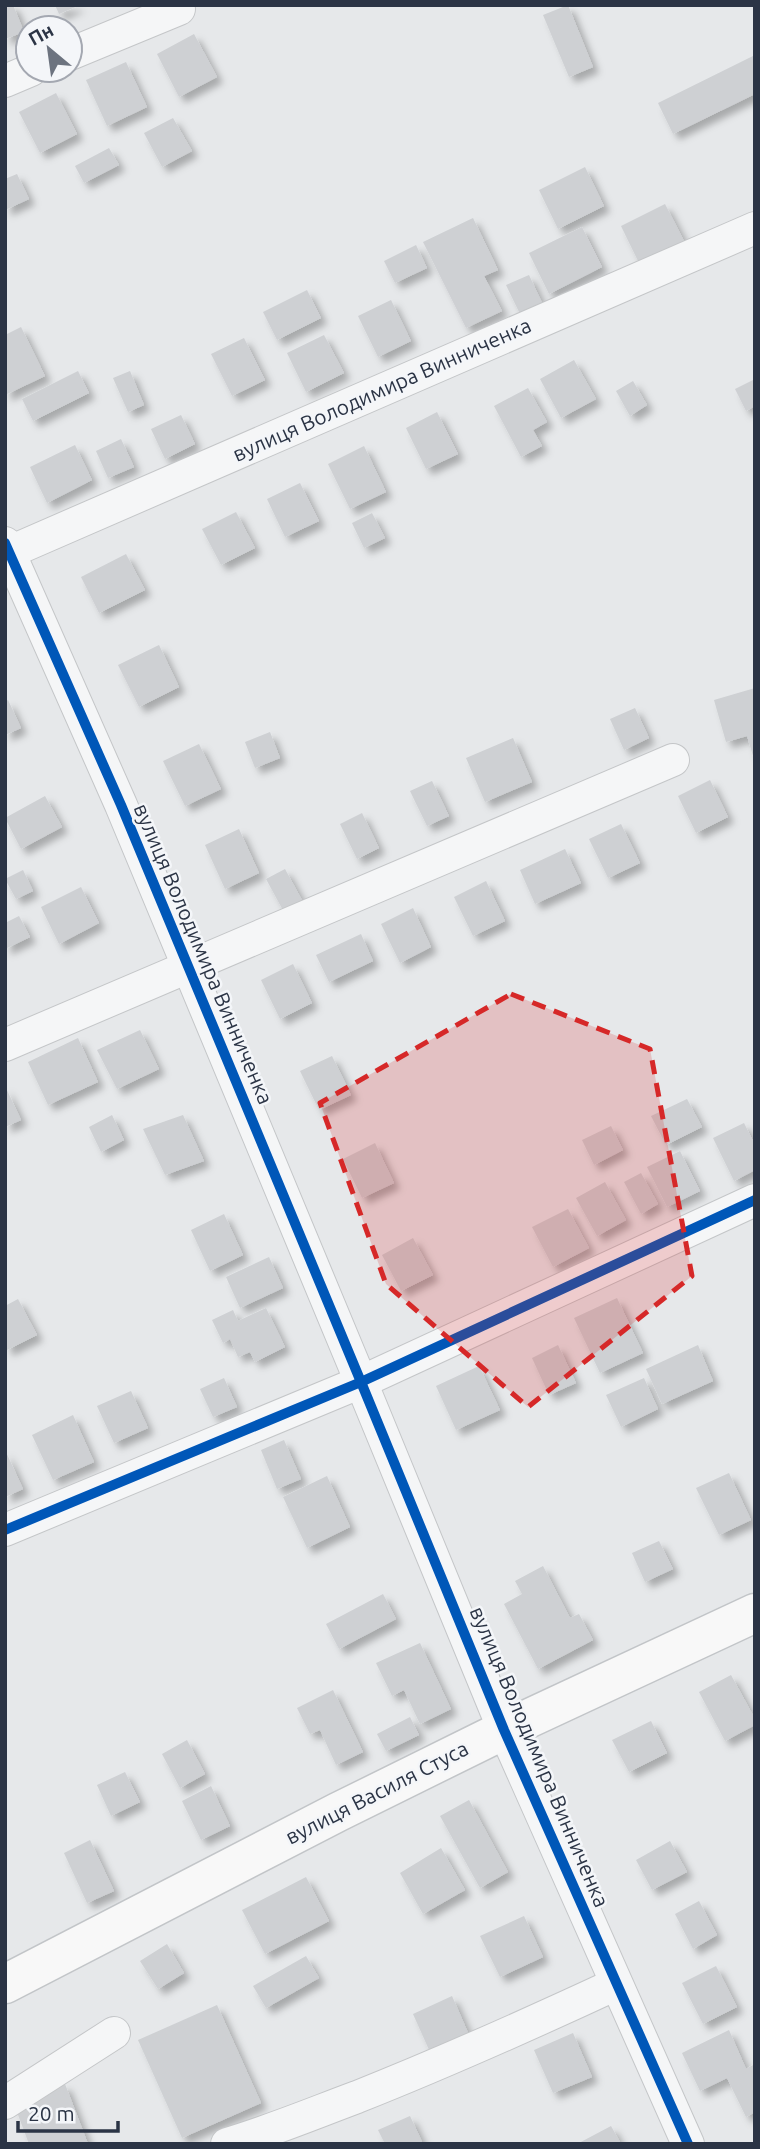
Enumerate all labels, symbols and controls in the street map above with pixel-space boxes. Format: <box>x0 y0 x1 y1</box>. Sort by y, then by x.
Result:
north arrow <box>14 14 84 84</box>
text: Пн <box>25 18 57 50</box>
street label: вулиця Володимира Винниченка <box>229 312 535 466</box>
street label: вулиця Володимира Винниченка <box>130 800 278 1107</box>
street label: вулиця Володимира Винниченка <box>466 1603 614 1910</box>
street label: вулиця Василя Стуса <box>281 1736 472 1849</box>
scale bar <box>18 2090 117 2134</box>
text: 20 m <box>28 2101 75 2125</box>

